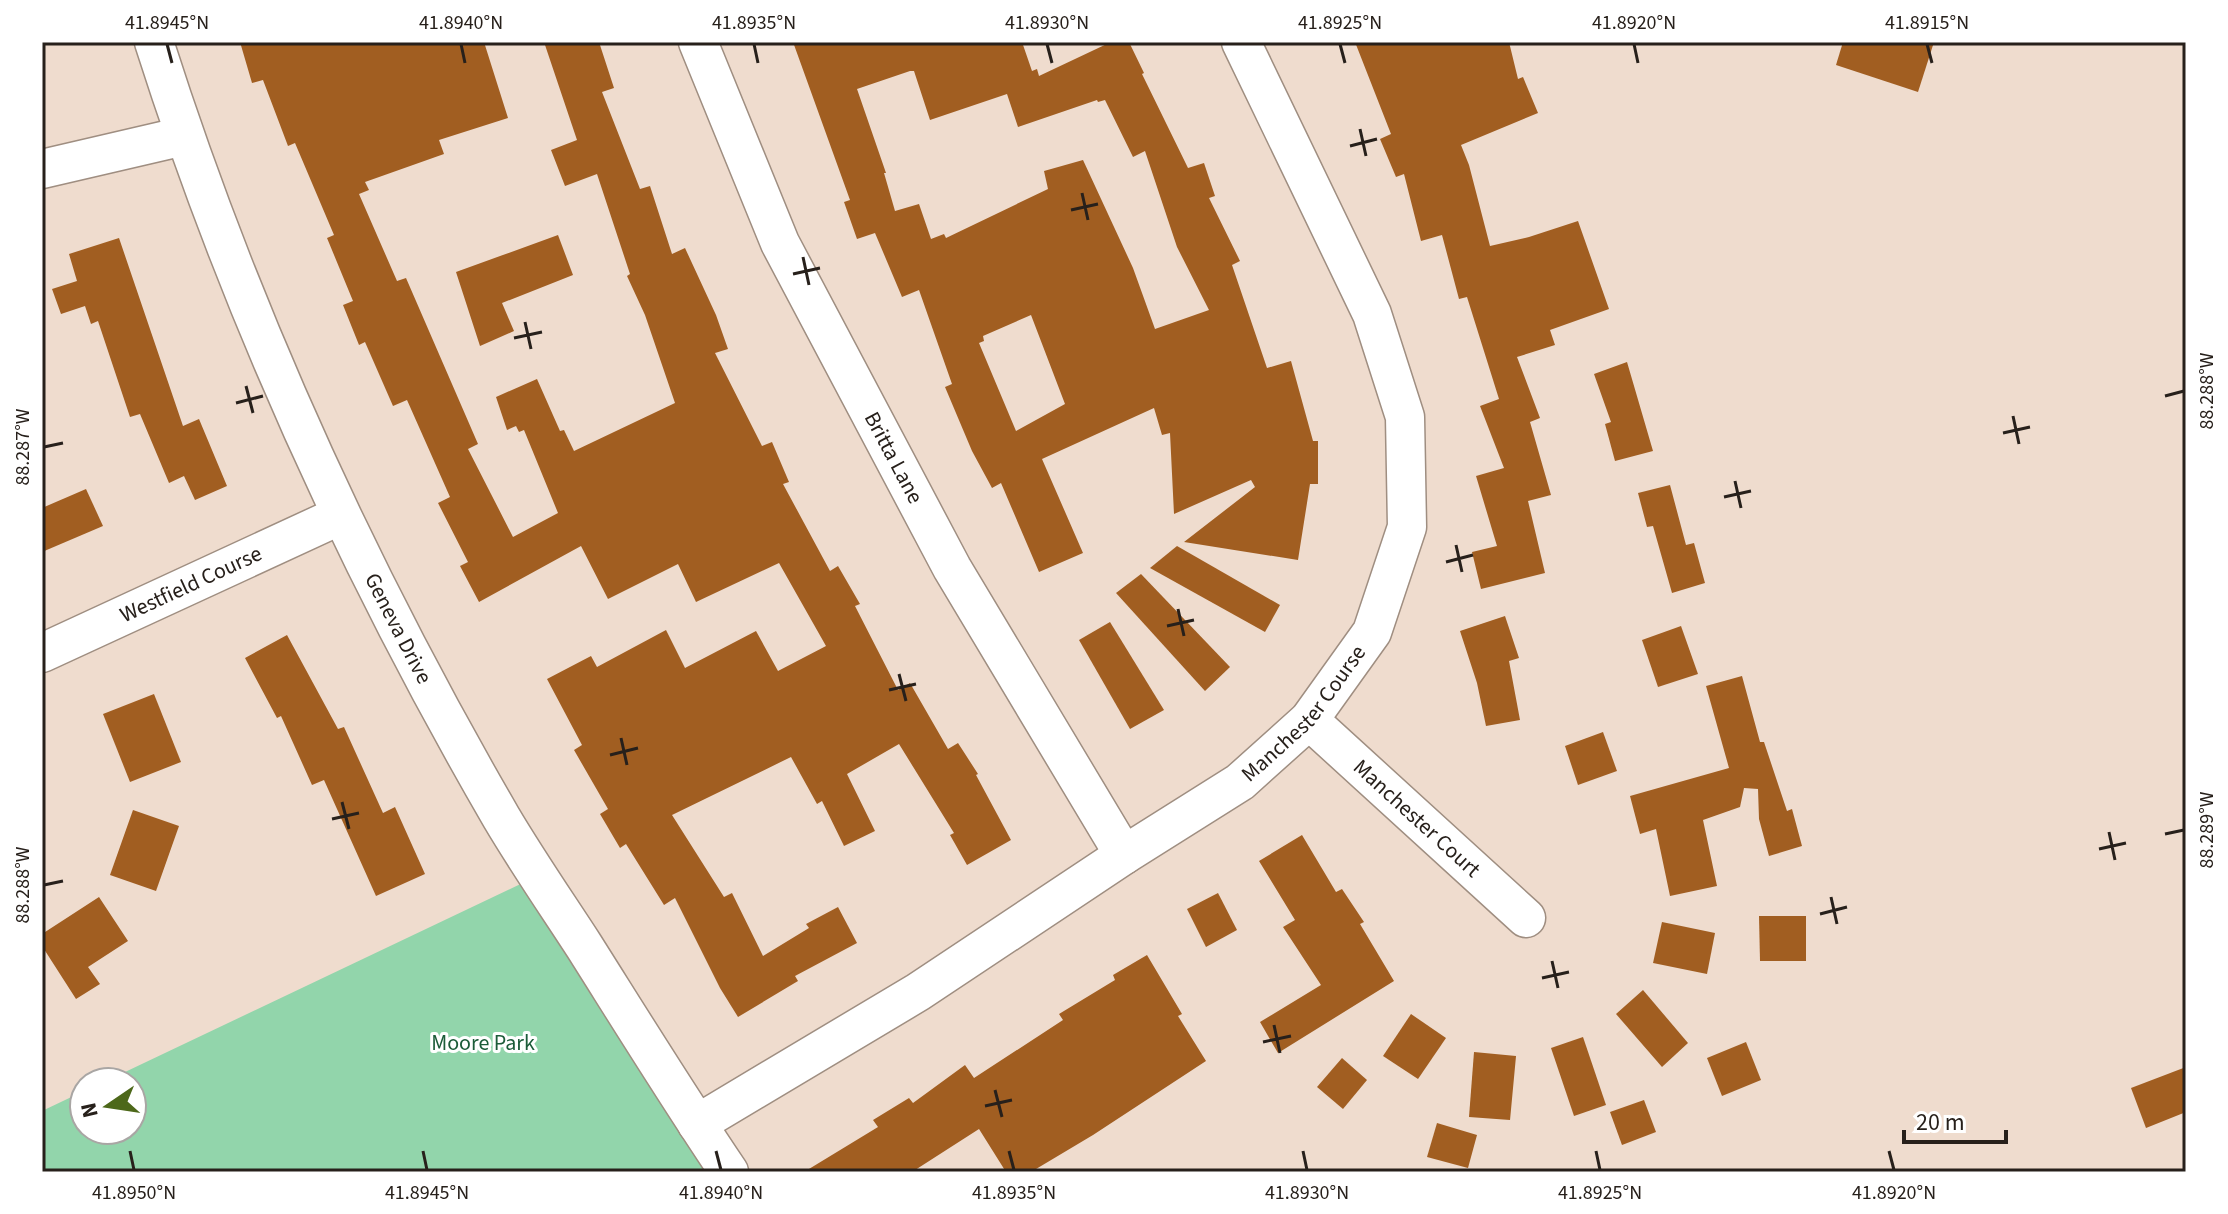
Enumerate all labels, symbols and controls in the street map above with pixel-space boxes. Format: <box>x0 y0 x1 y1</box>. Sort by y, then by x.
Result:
text: 41.8945°N <box>125 9 209 37</box>
text: 41.8940°N <box>419 9 503 37</box>
text: 41.8935°N <box>712 9 796 37</box>
text: 41.8930°N <box>1005 9 1089 37</box>
text: 41.8925°N <box>1298 9 1382 37</box>
text: 41.8920°N <box>1592 9 1676 37</box>
text: 41.8915°N <box>1885 9 1969 37</box>
text: 88.288°W <box>2193 352 2221 430</box>
street label: Britta Lane <box>856 406 931 510</box>
text: 88.287°W <box>9 408 37 486</box>
street label: Westfield Course <box>115 538 267 631</box>
street label: Geneva Drive <box>356 568 440 690</box>
street label: Manchester Course <box>1234 638 1374 790</box>
street label: Manchester Court <box>1346 752 1488 885</box>
text: 88.289°W <box>2193 791 2221 869</box>
text: 88.288°W <box>9 846 37 924</box>
park label: Moore Park <box>431 1027 535 1059</box>
north arrow <box>68 1066 148 1146</box>
scale bar <box>1904 1094 2006 1144</box>
text: N <box>72 1100 107 1121</box>
text: 20 m <box>1916 1105 1965 1140</box>
text: 41.8950°N <box>92 1179 176 1207</box>
text: 41.8945°N <box>385 1179 469 1207</box>
text: 41.8940°N <box>679 1179 763 1207</box>
text: 41.8935°N <box>972 1179 1056 1207</box>
text: 41.8930°N <box>1265 1179 1349 1207</box>
text: 41.8925°N <box>1558 1179 1642 1207</box>
text: 41.8920°N <box>1852 1179 1936 1207</box>

